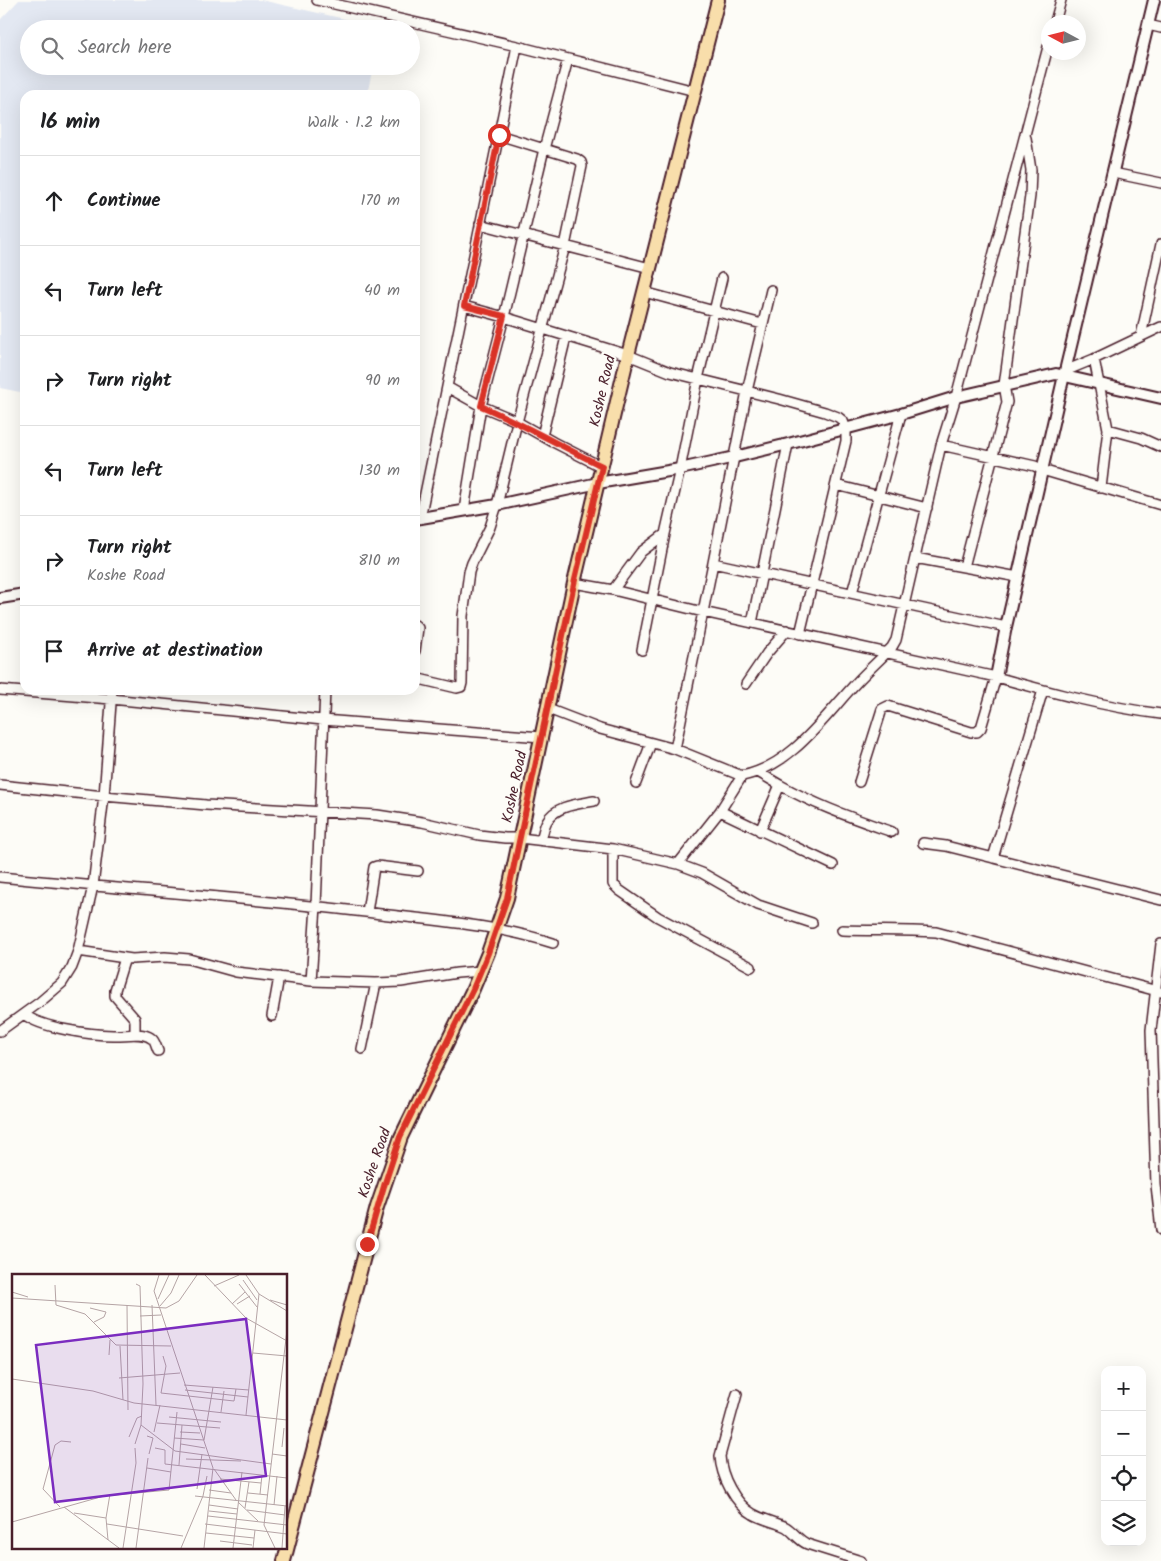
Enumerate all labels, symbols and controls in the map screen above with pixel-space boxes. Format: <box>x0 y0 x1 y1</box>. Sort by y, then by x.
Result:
north arrow <box>1041 15 1086 60</box>
search box <box>20 20 420 75</box>
text: Search here <box>78 33 172 63</box>
icon: search <box>38 34 66 62</box>
text: 16 min <box>40 106 100 139</box>
text: Walk · 1.2 km <box>307 110 400 135</box>
route start <box>488 124 511 147</box>
text: Continue <box>87 186 160 216</box>
icon: ahead <box>40 187 68 215</box>
text: 170 m <box>360 188 400 213</box>
text: Turn left <box>87 276 162 306</box>
icon: left <box>40 277 68 305</box>
text: 40 m <box>364 278 400 303</box>
street label: Koshe Road <box>583 352 623 429</box>
text: Turn right <box>87 366 172 396</box>
icon: right <box>40 367 68 395</box>
text: 90 m <box>365 368 400 393</box>
text: Turn left <box>87 456 162 486</box>
icon: left <box>40 457 68 485</box>
text: 130 m <box>359 458 400 483</box>
text: Turn right <box>87 533 172 563</box>
icon: right <box>40 547 68 575</box>
text: 810 m <box>358 548 400 573</box>
text: Koshe Road <box>87 563 165 588</box>
text: Arrive at destination <box>87 636 263 666</box>
icon: arrive <box>40 637 68 665</box>
street label: Koshe Road <box>496 748 534 825</box>
street label: Koshe Road <box>352 1124 398 1201</box>
route end <box>356 1233 379 1256</box>
inset map <box>12 1274 288 1548</box>
map controls <box>1101 1366 1146 1546</box>
button: + <box>1101 1366 1146 1411</box>
button: − <box>1101 1411 1146 1456</box>
button: locate <box>1101 1456 1146 1501</box>
button: layers <box>1101 1501 1146 1546</box>

